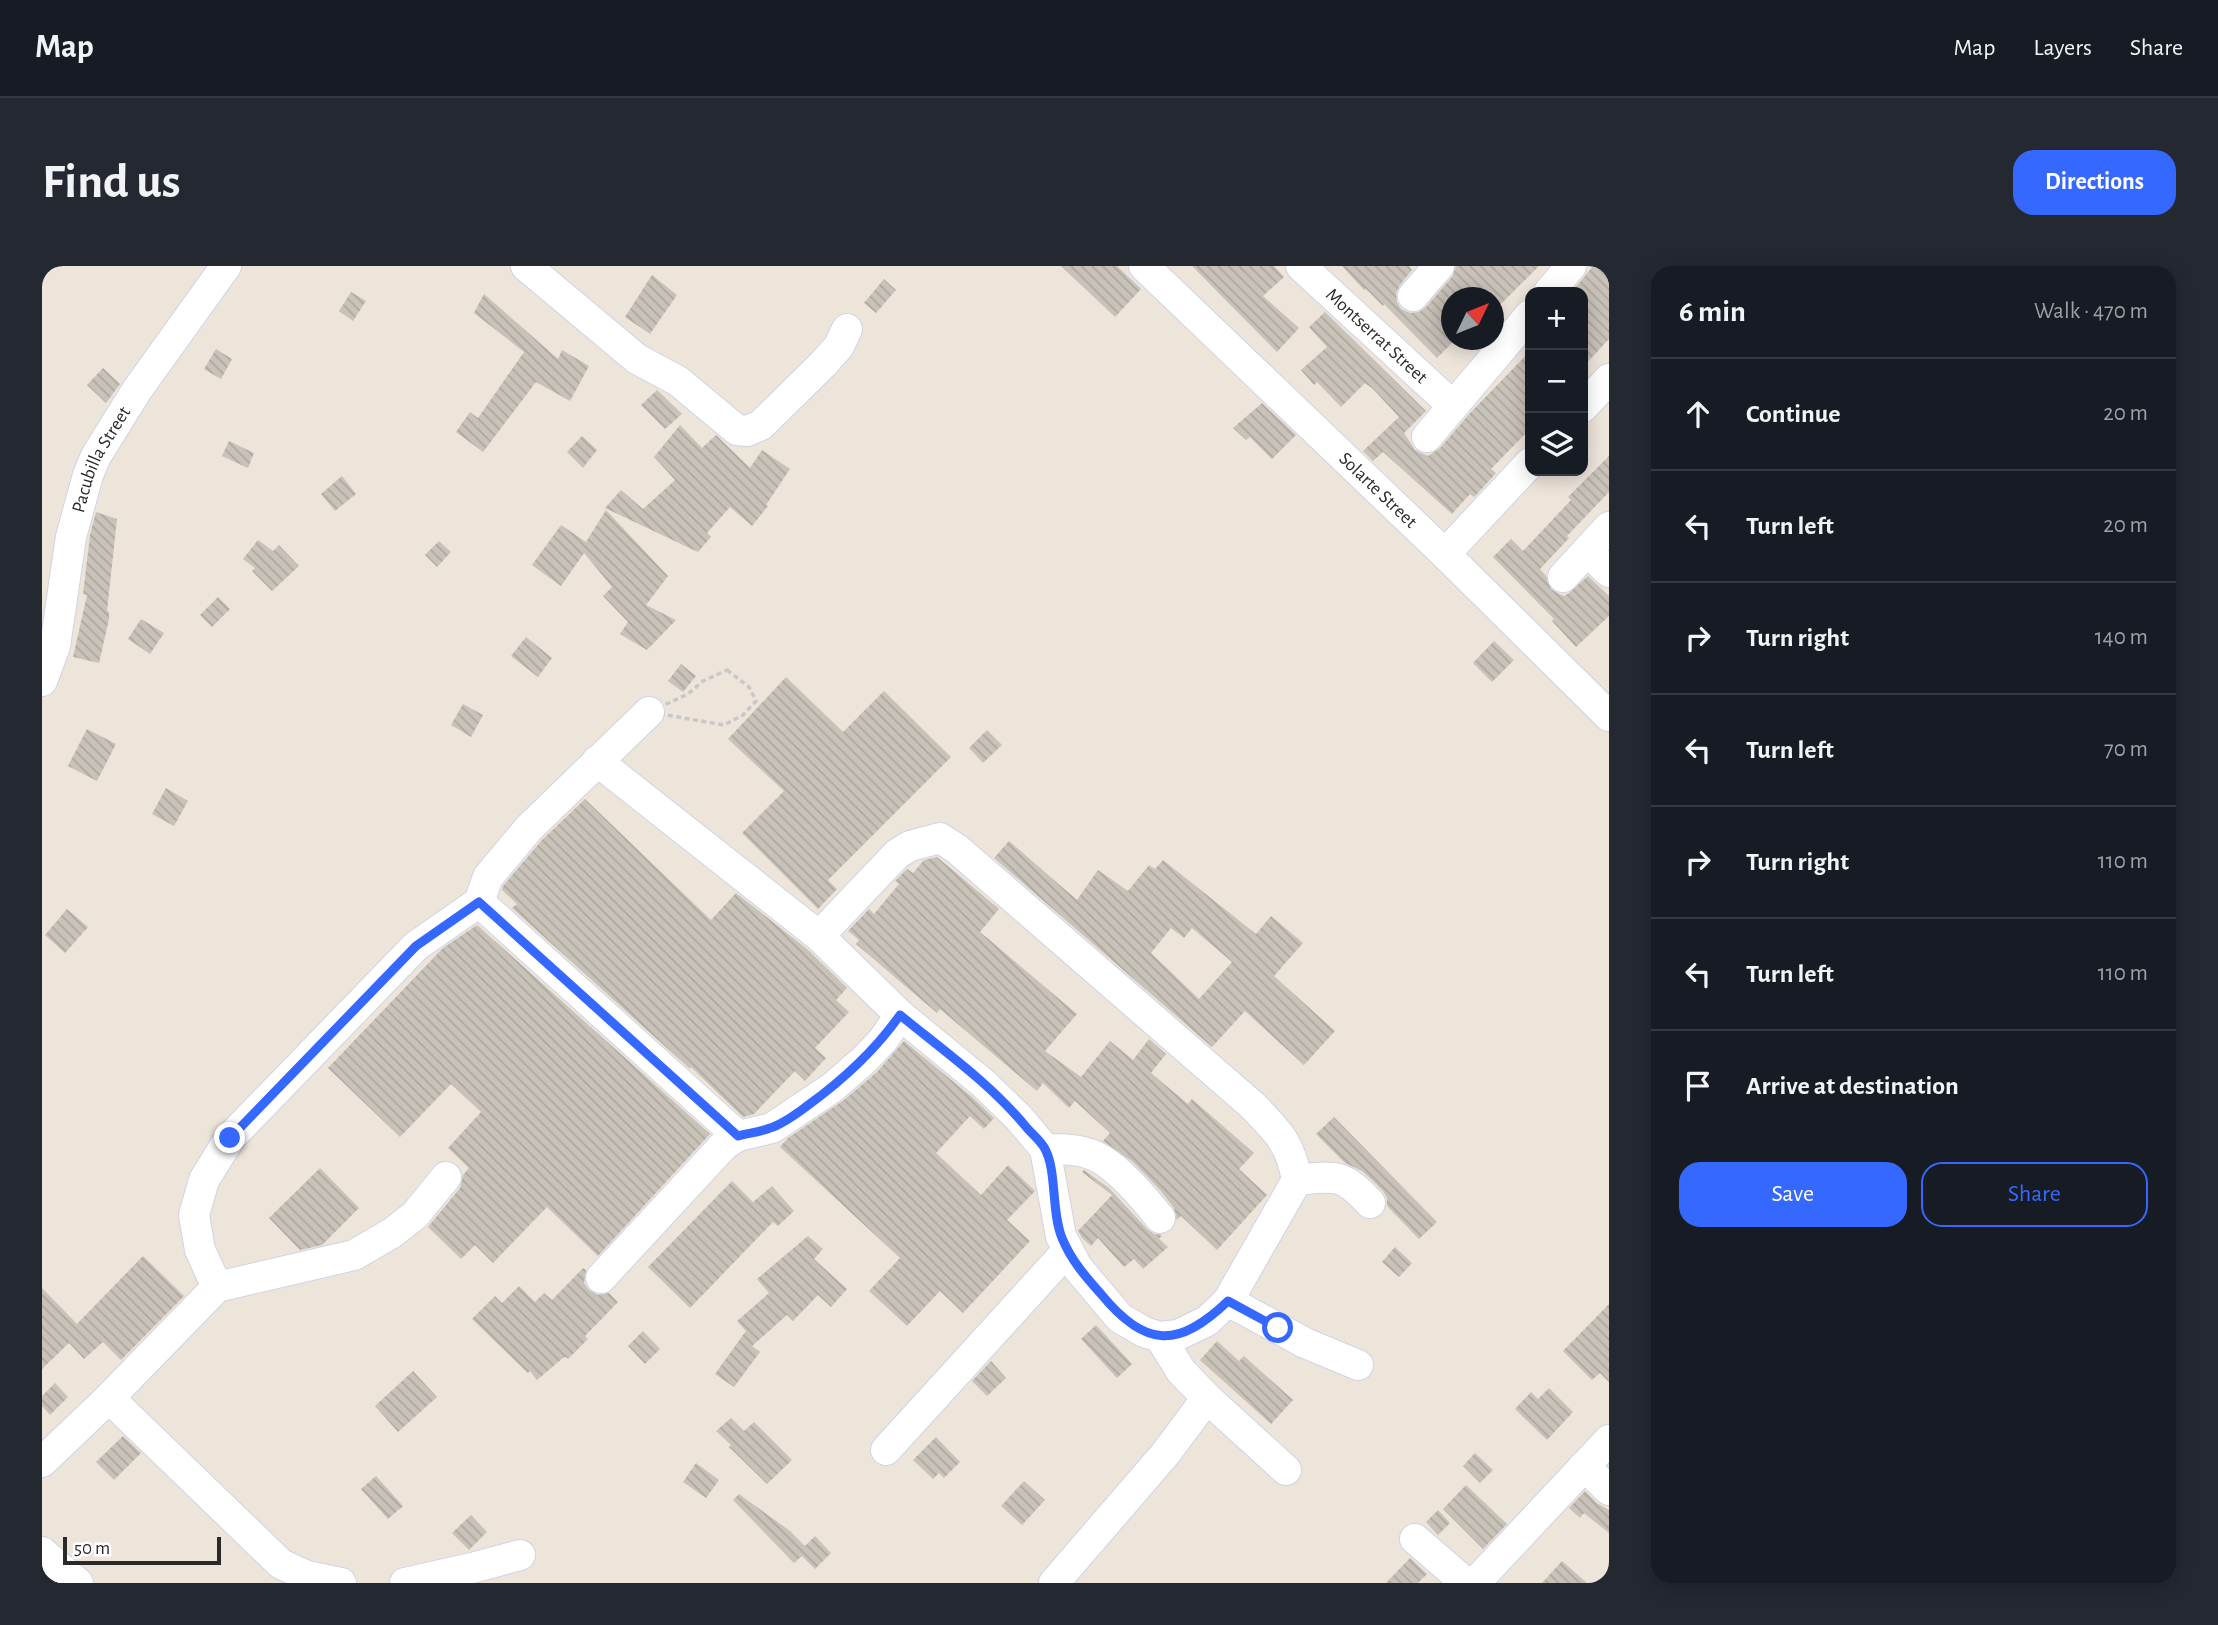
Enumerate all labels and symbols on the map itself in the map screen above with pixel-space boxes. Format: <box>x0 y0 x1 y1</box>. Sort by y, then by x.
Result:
street label: Montserrat Street <box>1322 285 1431 387</box>
north arrow <box>1441 287 1504 350</box>
street label: Pacubilla Street <box>69 403 134 515</box>
street label: Solarte Street <box>1335 449 1421 531</box>
route end <box>214 1122 245 1153</box>
route start <box>1262 1312 1293 1343</box>
scale bar <box>63 1534 220 1566</box>

